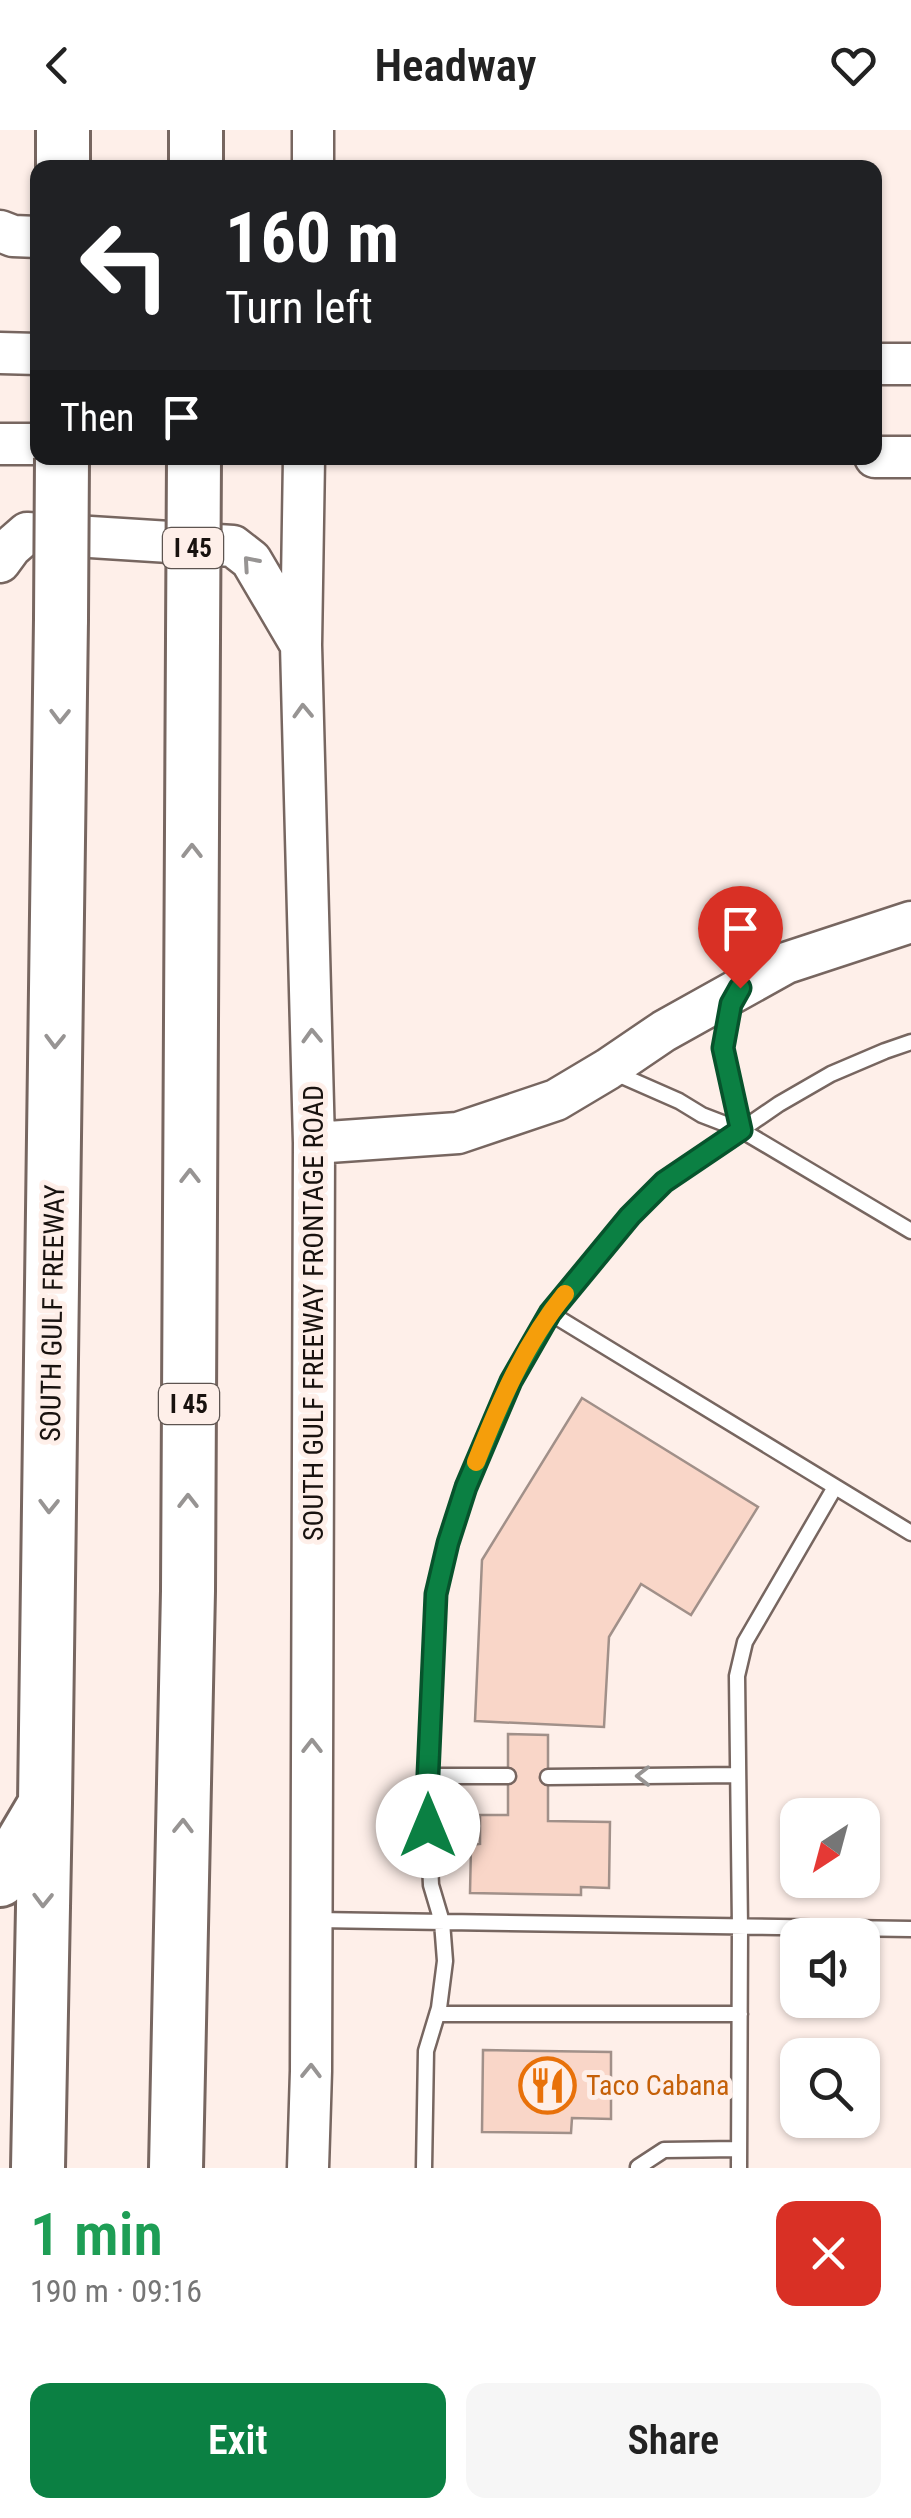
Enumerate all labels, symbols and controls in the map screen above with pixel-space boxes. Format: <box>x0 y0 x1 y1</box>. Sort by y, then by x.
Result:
icon: back <box>30 38 85 93</box>
icon: heart <box>826 38 881 93</box>
text: Headway <box>374 39 537 92</box>
text: 160 m <box>225 197 399 279</box>
icon: left <box>60 200 190 330</box>
text: Turn left <box>225 281 373 334</box>
icon: arrive <box>154 390 209 445</box>
text: Then <box>60 396 134 440</box>
road number: I 45 <box>163 528 223 568</box>
one-way arrow <box>243 556 261 575</box>
one-way arrow <box>292 702 313 718</box>
one-way arrow <box>49 709 70 725</box>
one-way arrow <box>181 842 203 858</box>
pin <box>698 886 783 989</box>
icon: arrive <box>713 901 768 956</box>
one-way arrow <box>301 1027 322 1043</box>
one-way arrow <box>44 1034 66 1050</box>
street label: SOUTH GULF FREEWAY FRONTAGE ROAD <box>297 1085 330 1541</box>
one-way arrow <box>179 1167 201 1182</box>
street label: SOUTH GULF FREEWAY <box>34 1184 71 1442</box>
road number: I 45 <box>159 1384 219 1424</box>
one-way arrow <box>177 1492 199 1508</box>
one-way arrow <box>38 1500 60 1515</box>
one-way arrow <box>301 1737 323 1752</box>
one-way arrow <box>634 1765 650 1787</box>
position arrow <box>376 1774 480 1878</box>
north arrow <box>780 1798 880 1898</box>
map controls <box>780 1798 880 2138</box>
one-way arrow <box>172 1817 194 1832</box>
one-way arrow <box>32 1894 54 1909</box>
button: sound <box>780 1918 880 2018</box>
button: search <box>780 2038 880 2138</box>
restaurant icon: Taco Cabana <box>517 2055 577 2115</box>
one-way arrow <box>300 2062 321 2078</box>
place label: Taco Cabana <box>586 2069 729 2102</box>
text: 1 min <box>30 2199 163 2270</box>
button: close <box>776 2201 881 2306</box>
text: 190 m · 09:16 <box>30 2272 202 2310</box>
button: Exit <box>30 2383 446 2498</box>
button: Share <box>466 2383 881 2498</box>

